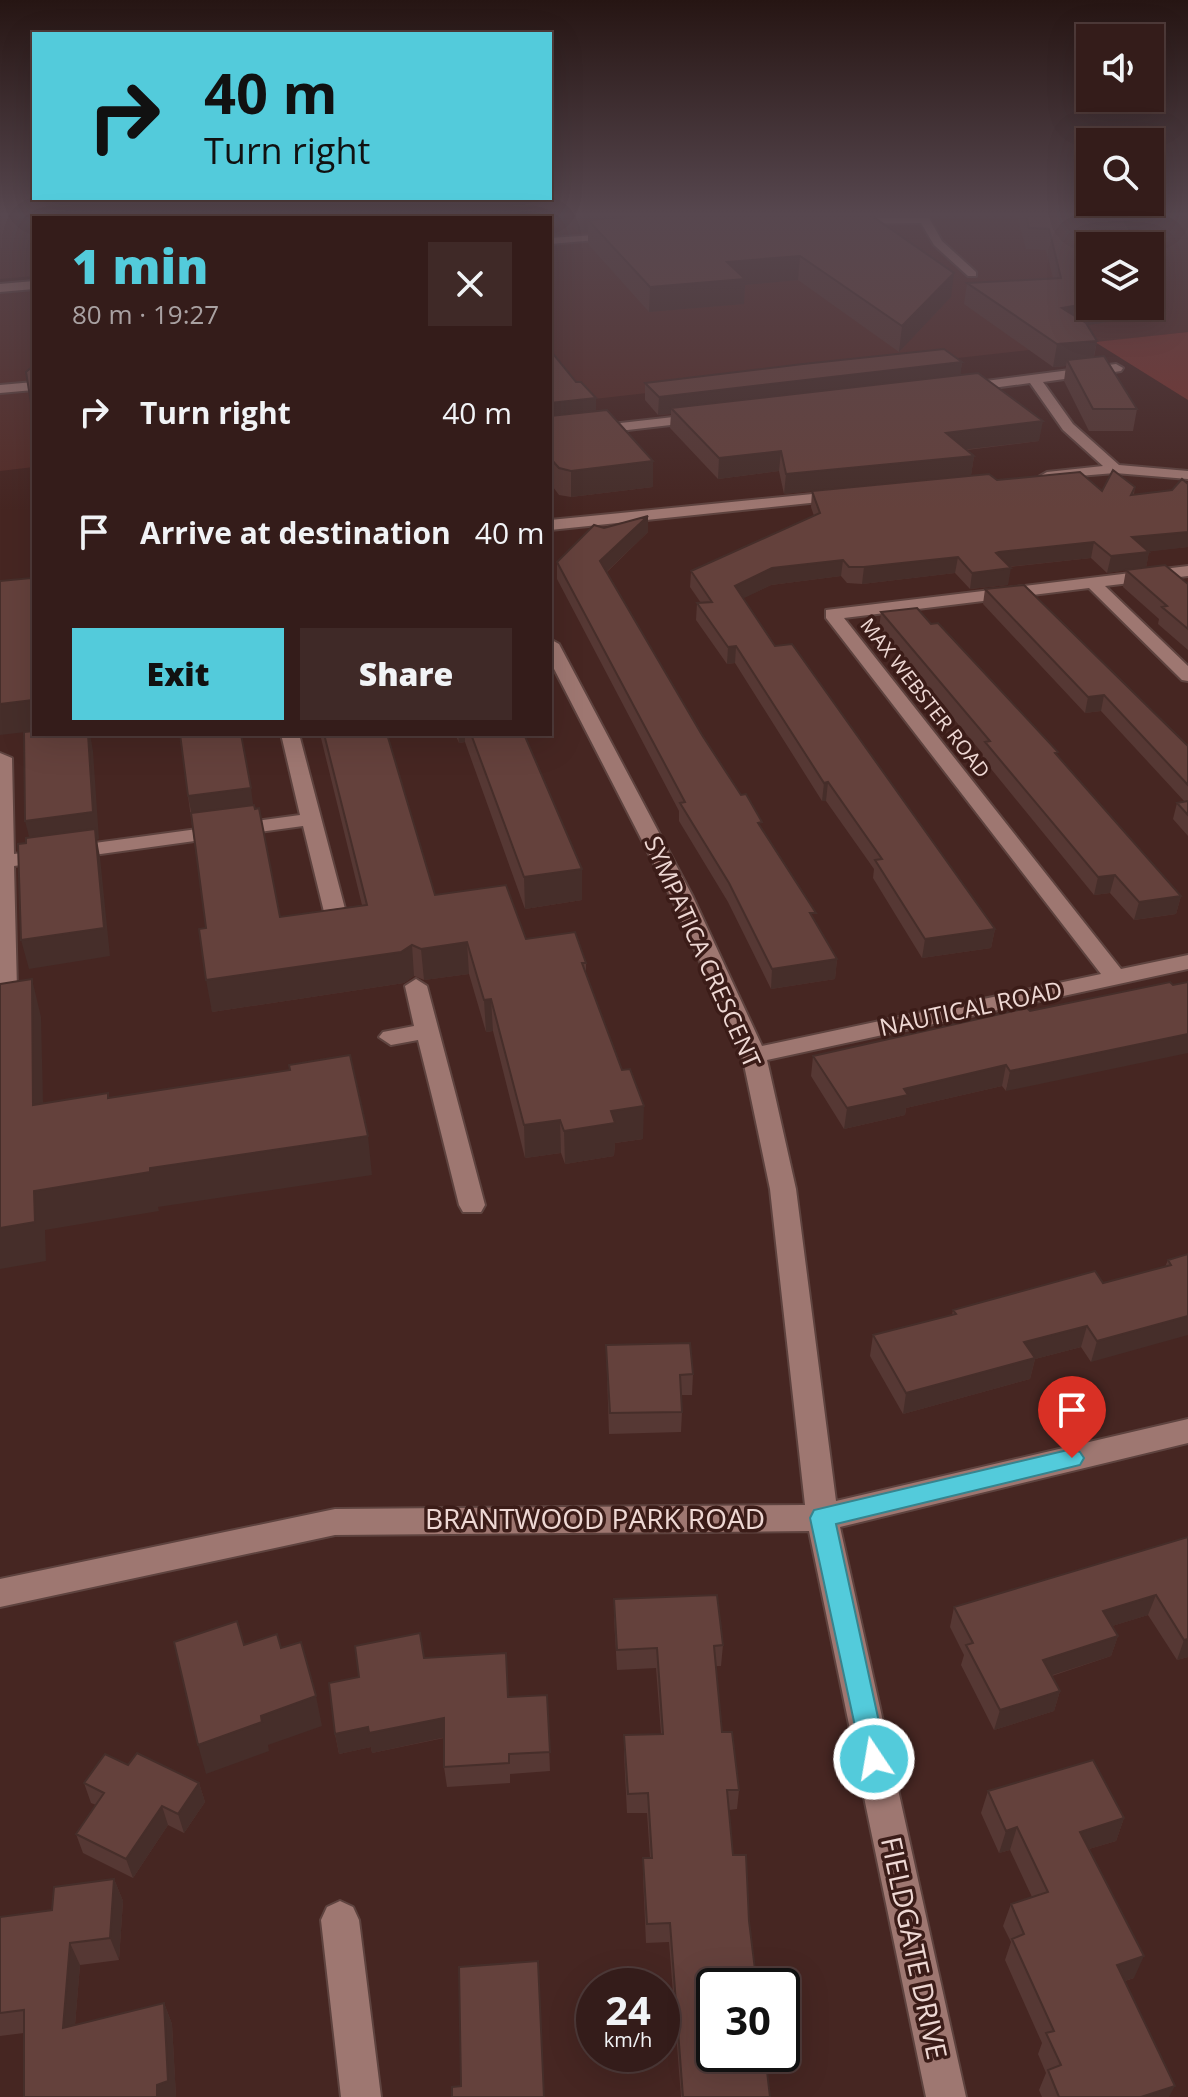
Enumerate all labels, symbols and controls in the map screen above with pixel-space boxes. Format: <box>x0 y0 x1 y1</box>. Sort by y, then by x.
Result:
map controls <box>1076 24 1164 320</box>
button: sound <box>1076 24 1164 112</box>
text: 40 m <box>204 54 338 130</box>
icon: right <box>72 64 176 168</box>
text: Turn right <box>204 126 370 175</box>
button: search <box>1076 128 1164 216</box>
button: layers <box>1076 232 1164 320</box>
text: 1 min <box>72 233 208 298</box>
button: close <box>428 242 512 326</box>
text: 80 m · 19:27 <box>72 296 219 332</box>
icon: right <box>72 390 116 434</box>
text: Turn right <box>140 392 291 433</box>
text: 40 m <box>442 392 512 433</box>
icon: arrive <box>72 510 116 554</box>
text: Arrive at destination <box>140 512 451 553</box>
text: 40 m <box>475 512 545 553</box>
street label: MAX WEBSTER ROAD <box>855 612 996 783</box>
button: Exit <box>72 628 284 720</box>
button: Share <box>300 628 512 720</box>
street label: SYMPATICA CRESCENT <box>637 830 769 1072</box>
street label: NAUTICAL ROAD <box>876 972 1065 1043</box>
pin <box>1038 1376 1106 1458</box>
icon: arrive <box>1050 1388 1094 1432</box>
street label: BRANTWOOD PARK ROAD <box>425 1499 765 1537</box>
position arrow <box>832 1717 916 1801</box>
street label: FIELDGATE DRIVE <box>873 1833 957 2063</box>
speed limit sign: 30 <box>696 1968 800 2072</box>
text: 24 <box>605 1982 651 2037</box>
text: km/h <box>604 2026 652 2053</box>

